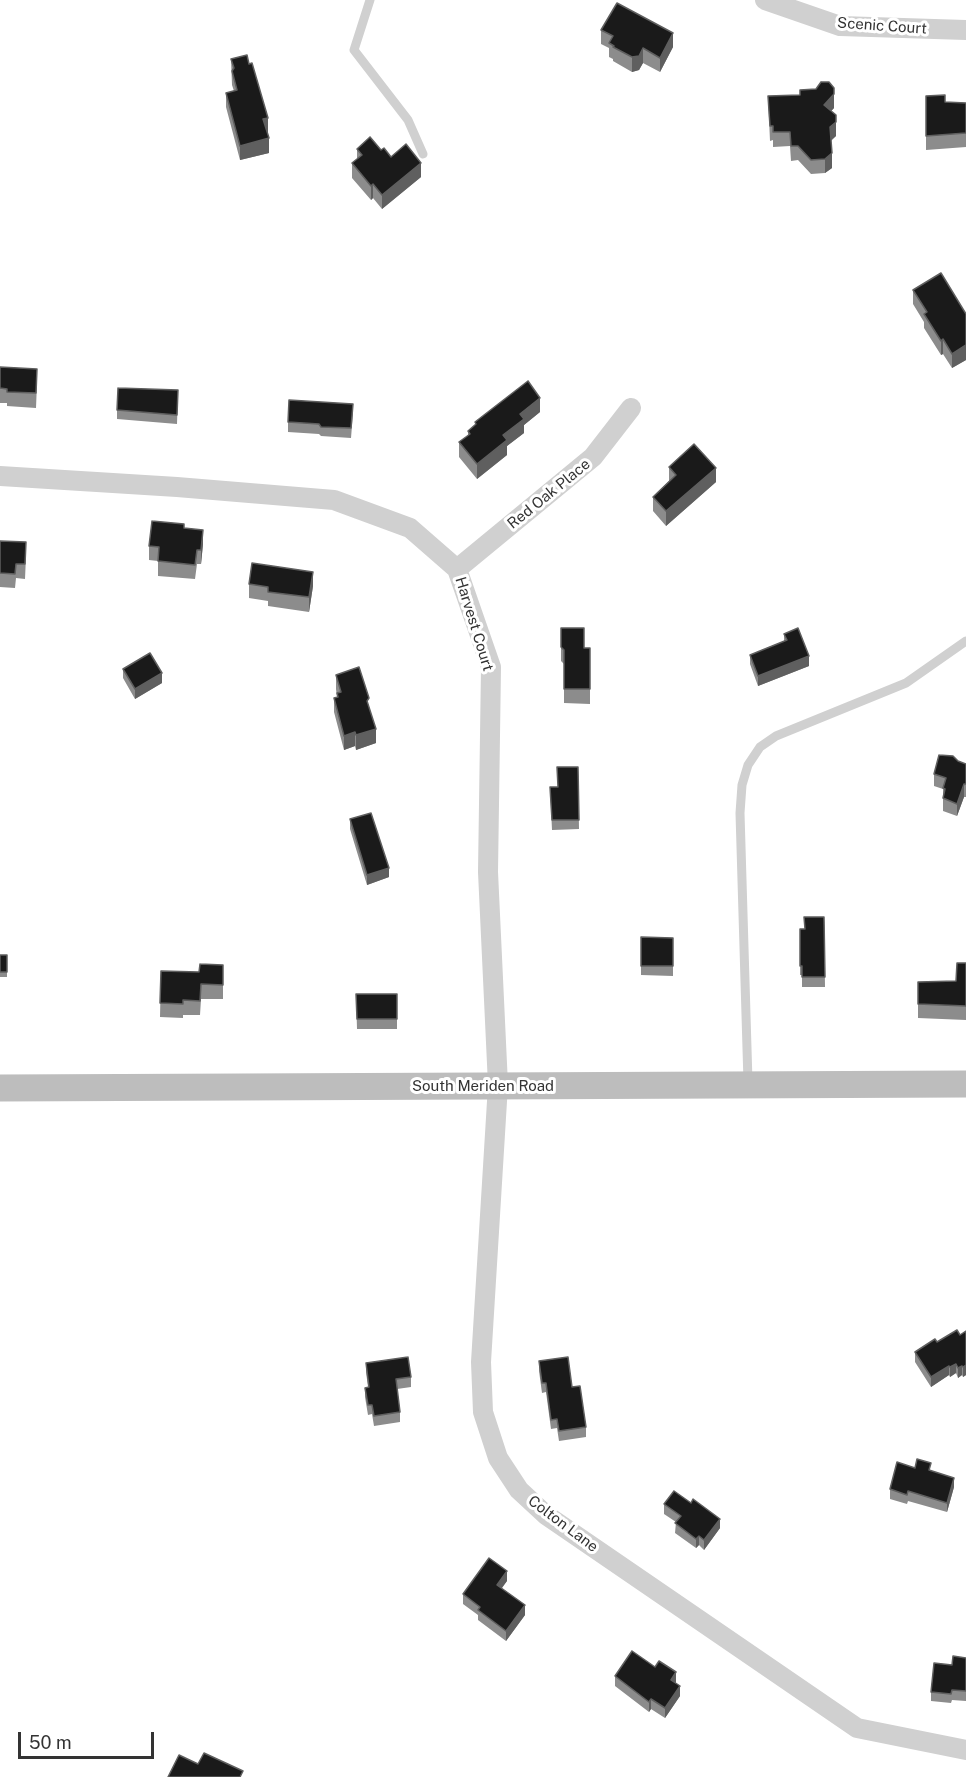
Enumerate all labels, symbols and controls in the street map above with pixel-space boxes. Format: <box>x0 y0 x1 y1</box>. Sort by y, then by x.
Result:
street label: Scenic Court <box>837 14 927 38</box>
street label: Red Oak Place <box>504 455 594 533</box>
street label: Harvest Court <box>451 575 497 673</box>
street label: South Meriden Road <box>412 1077 554 1095</box>
street label: Colton Lane <box>524 1492 602 1556</box>
scale bar <box>21 1720 158 1758</box>
text: 50 m <box>29 1732 72 1753</box>

